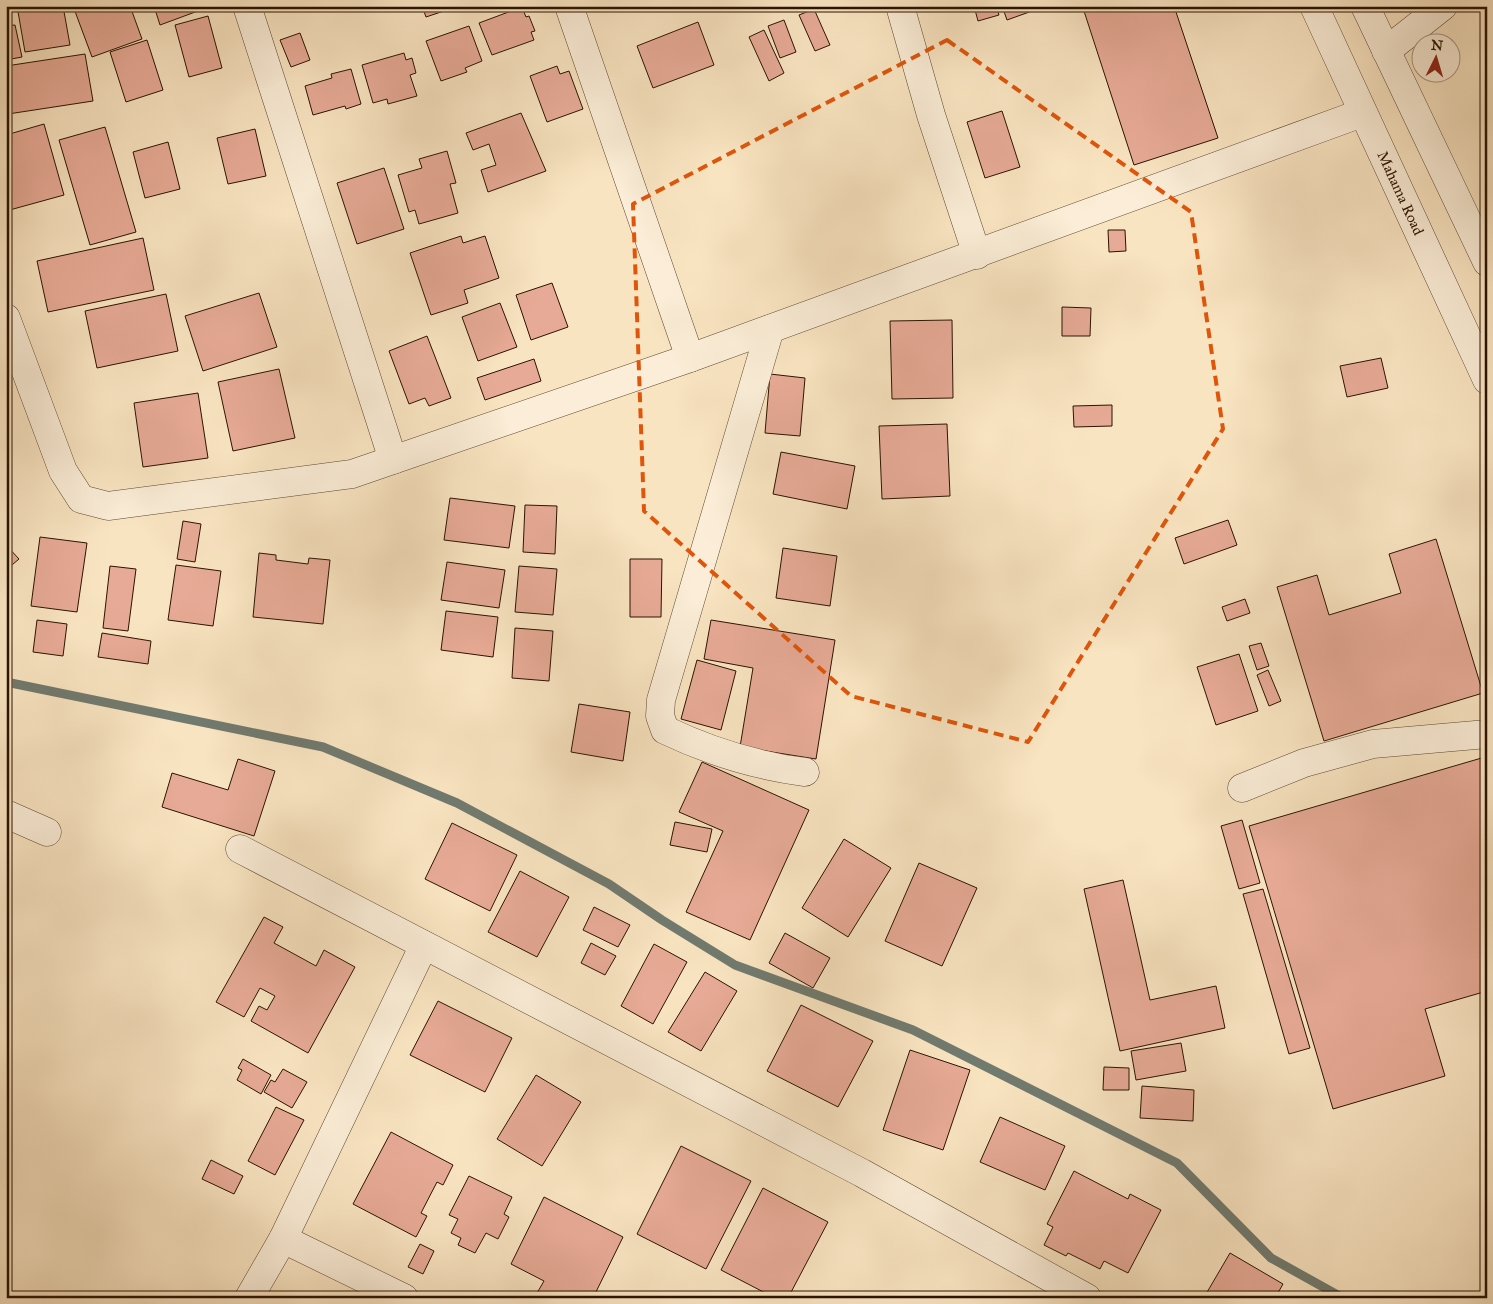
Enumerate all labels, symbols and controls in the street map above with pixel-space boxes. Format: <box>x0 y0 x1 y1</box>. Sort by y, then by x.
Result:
north arrow <box>1410 32 1460 82</box>
text: N <box>1430 37 1444 55</box>
street label: Mahama Road <box>1373 148 1428 238</box>

